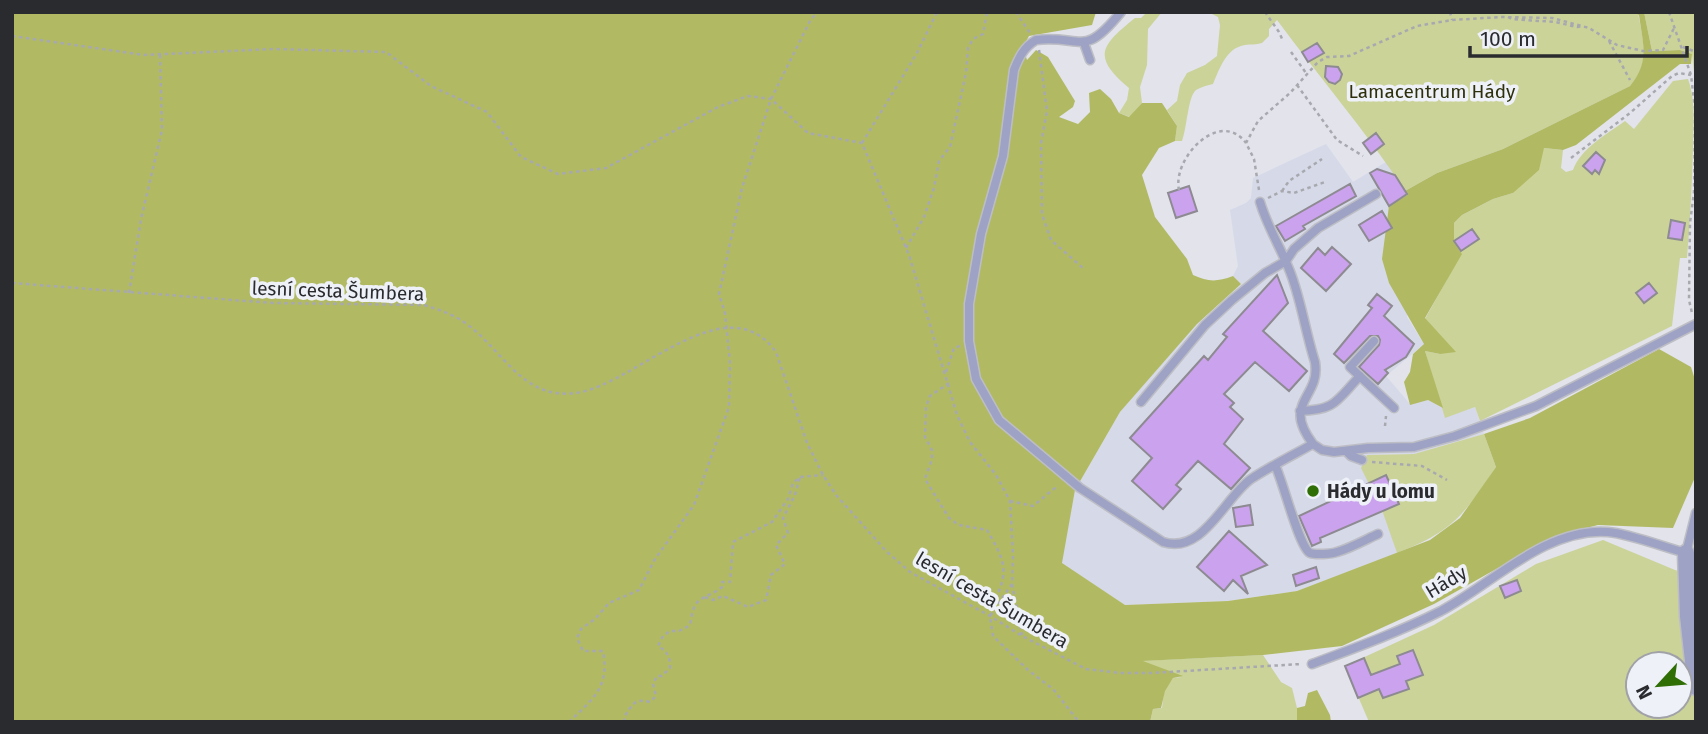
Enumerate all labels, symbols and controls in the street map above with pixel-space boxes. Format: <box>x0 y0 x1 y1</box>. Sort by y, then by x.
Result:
scale bar <box>1470 14 1687 58</box>
text: 100 m <box>1480 26 1536 52</box>
park label: Lamacentrum Hády <box>1349 80 1516 103</box>
street label: lesní cesta Šumbera <box>251 276 425 306</box>
place label: Hády u lomu <box>1327 480 1435 503</box>
marker: Hády u lomu <box>1305 483 1321 499</box>
street label: lesní cesta Šumbera <box>912 547 1072 653</box>
street label: Hády <box>1421 560 1471 603</box>
north arrow <box>1624 650 1694 720</box>
text: N <box>1631 682 1657 703</box>

